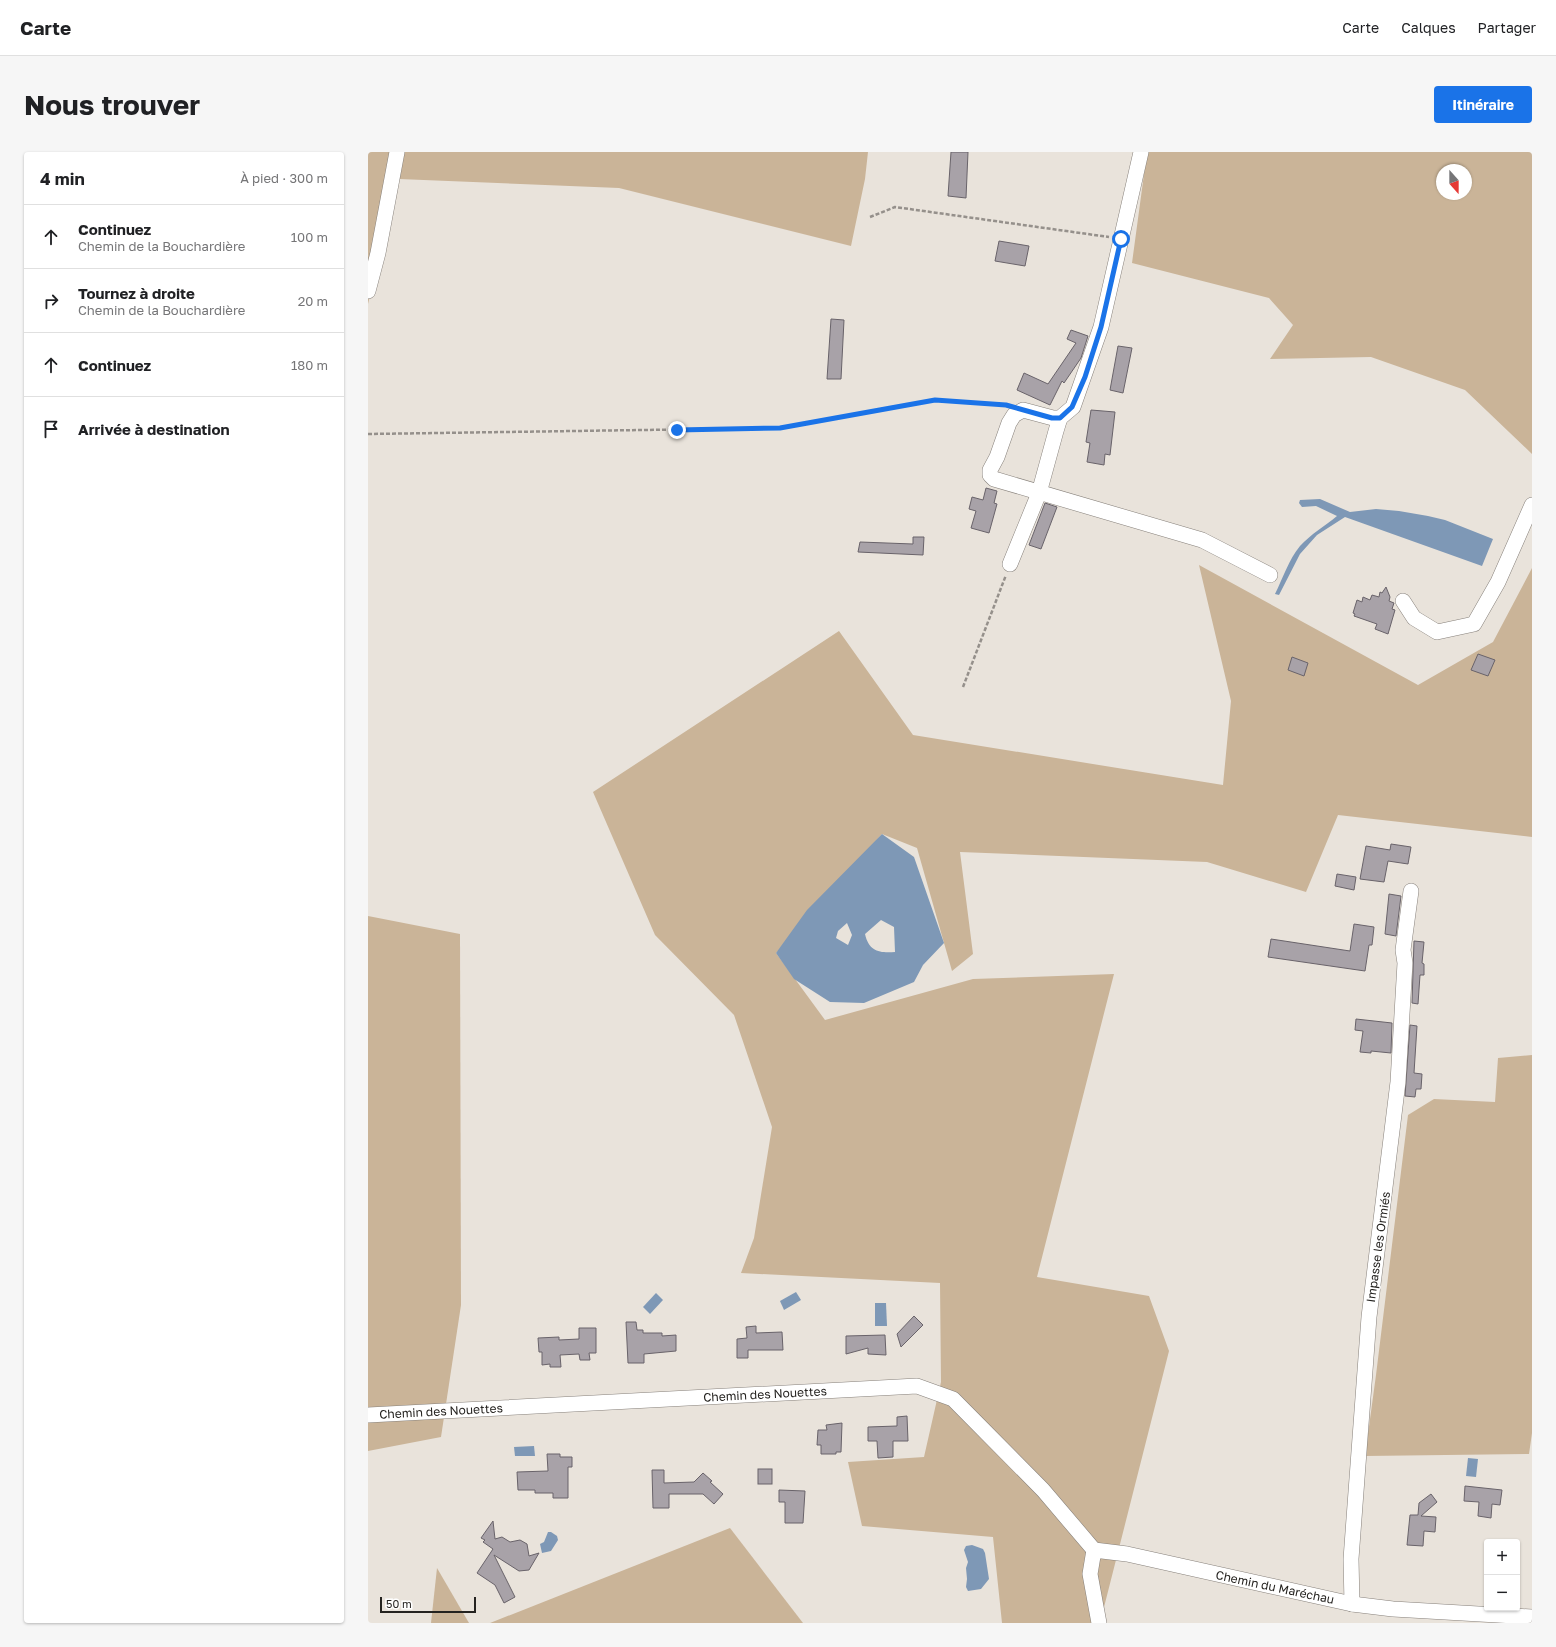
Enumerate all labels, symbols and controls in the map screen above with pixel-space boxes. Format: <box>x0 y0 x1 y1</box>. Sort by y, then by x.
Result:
text: Carte <box>20 16 71 39</box>
text: Carte <box>1342 19 1379 36</box>
text: Calques <box>1401 19 1456 36</box>
text: Partager <box>1478 19 1536 36</box>
button: Itinéraire <box>1434 86 1532 123</box>
text: Nous trouver <box>24 88 200 121</box>
north arrow <box>1436 164 1472 200</box>
text: 4 min <box>40 168 85 189</box>
text: À pied · 300 m <box>240 170 328 186</box>
text: Continuez <box>78 220 151 238</box>
icon: ahead <box>40 226 62 248</box>
text: 100 m <box>291 229 328 245</box>
route start <box>1112 230 1130 248</box>
text: Chemin de la Bouchardière <box>78 238 245 254</box>
text: Tournez à droite <box>78 284 195 302</box>
icon: right <box>40 290 62 312</box>
text: 20 m <box>298 293 328 309</box>
text: Chemin de la Bouchardière <box>78 302 245 318</box>
icon: ahead <box>40 354 62 376</box>
text: Continuez <box>78 356 151 374</box>
text: 180 m <box>291 357 328 373</box>
icon: arrive <box>40 418 62 440</box>
text: Arrivée à destination <box>78 420 230 438</box>
route end <box>668 421 686 439</box>
street label: Impasse les Ormiés <box>1363 1191 1393 1303</box>
street label: Chemin des Nouettes <box>703 1383 827 1405</box>
street label: Chemin des Nouettes <box>379 1400 503 1422</box>
map controls <box>1484 1539 1520 1611</box>
button: + <box>1484 1539 1520 1575</box>
street label: Chemin du Maréchau <box>1214 1567 1336 1607</box>
button: − <box>1484 1575 1520 1611</box>
scale bar <box>380 1595 476 1614</box>
text: 50 m <box>386 1597 412 1610</box>

